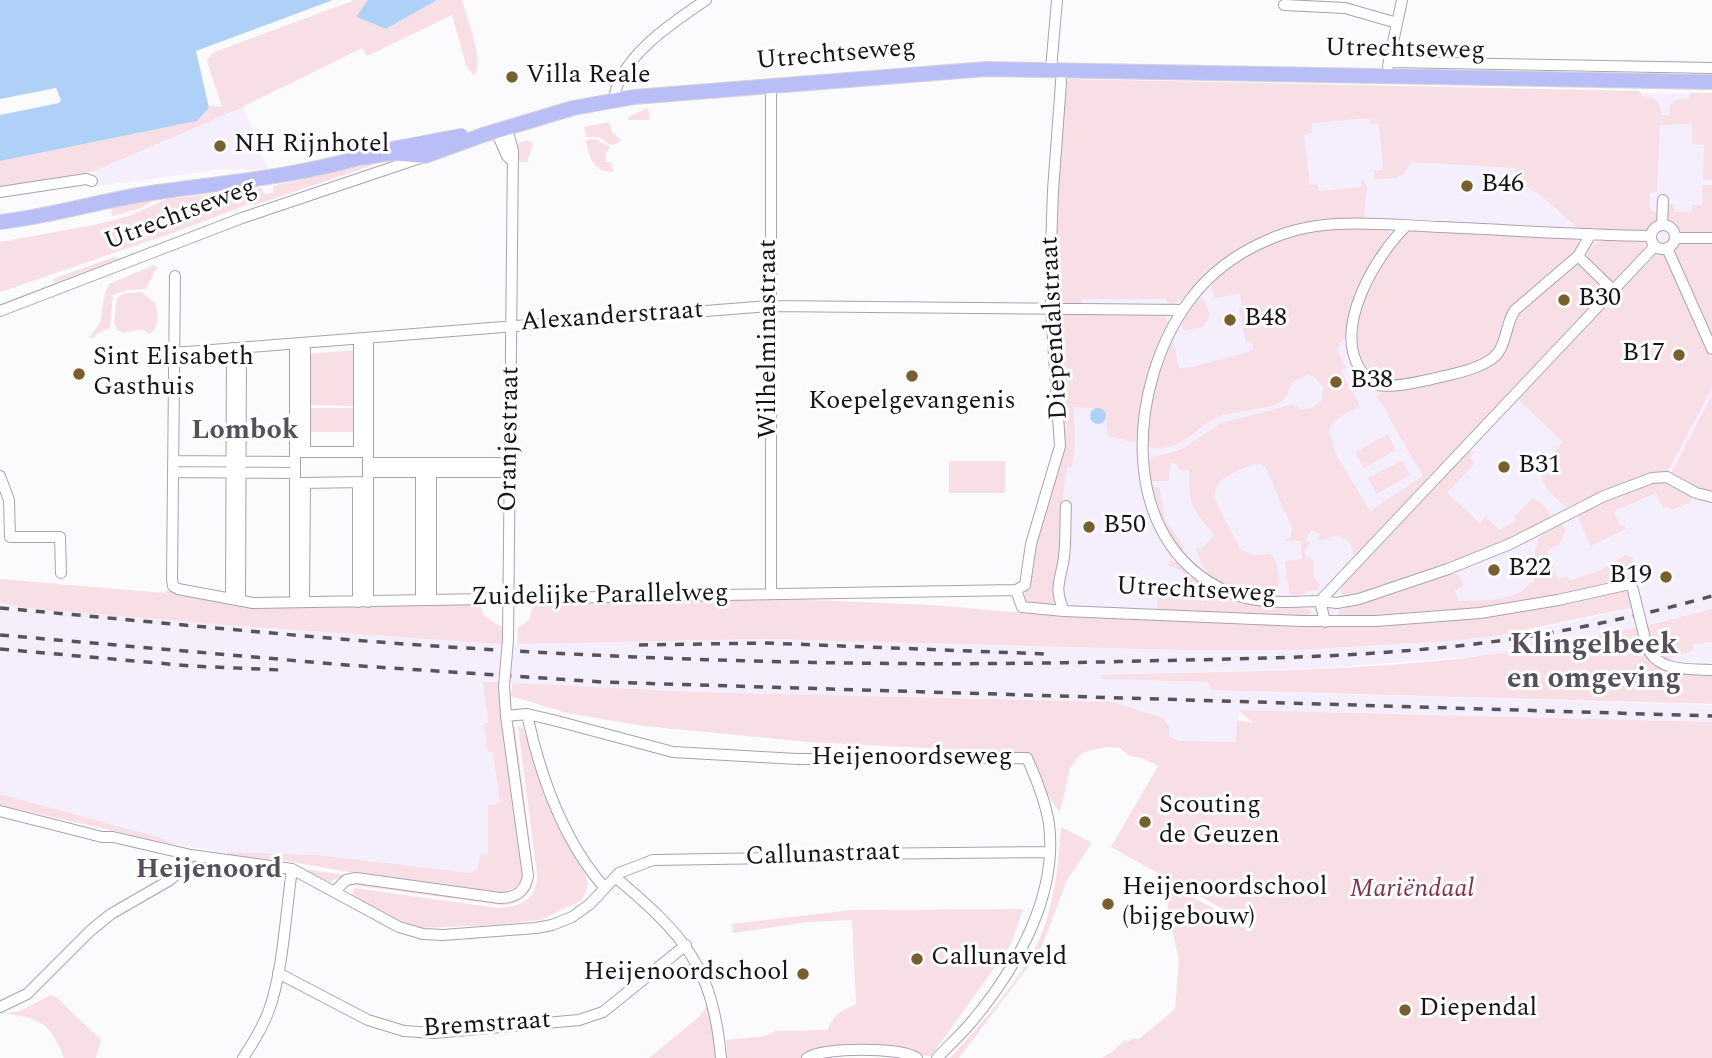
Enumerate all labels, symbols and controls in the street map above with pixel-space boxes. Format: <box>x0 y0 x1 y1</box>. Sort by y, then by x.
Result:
street label: Utrechtseweg <box>755 33 917 79</box>
street label: Utrechtseweg <box>1325 34 1485 68</box>
place label: Villa Reale <box>526 61 651 93</box>
marker: Villa Reale <box>504 69 520 85</box>
place label: NH Rijnhotel <box>234 130 389 162</box>
marker: NH Rijnhotel <box>212 138 228 154</box>
place label: B46 <box>1481 170 1524 202</box>
street label: Utrechtseweg <box>101 173 261 259</box>
marker: B46 <box>1459 178 1475 194</box>
street label: Diependalstraat <box>1036 235 1076 421</box>
street label: Wilhelminastraat <box>754 239 786 439</box>
place label: B30 <box>1578 284 1621 316</box>
marker: B30 <box>1556 292 1572 308</box>
street label: Alexanderstraat <box>520 296 704 340</box>
place label: B48 <box>1244 304 1287 336</box>
marker: B48 <box>1222 312 1238 328</box>
place label: B17 <box>1622 339 1665 371</box>
place label: Sint Elisabeth Gasthuis <box>93 343 254 404</box>
marker: B17 <box>1671 347 1687 363</box>
marker: Sint Elisabeth Gasthuis <box>71 366 87 382</box>
street label: Oranjestraat <box>494 366 528 512</box>
place label: B38 <box>1350 366 1393 398</box>
marker: Koepelgevangenis <box>904 368 920 384</box>
marker: B38 <box>1328 374 1344 390</box>
place label: Koepelgevangenis <box>808 387 1016 419</box>
district label: Lombok <box>191 416 299 450</box>
place label: B31 <box>1518 451 1561 483</box>
marker: B31 <box>1496 459 1512 475</box>
place label: B50 <box>1103 511 1146 543</box>
marker: B50 <box>1081 519 1097 535</box>
place label: B22 <box>1508 554 1551 586</box>
place label: B19 <box>1609 561 1652 593</box>
marker: B22 <box>1486 562 1502 578</box>
marker: B19 <box>1658 569 1674 585</box>
street label: Utrechtseweg <box>1115 572 1277 612</box>
street label: Zuidelijke Parallelweg <box>471 579 729 615</box>
district label: Klingelbeek en omgeving <box>1507 629 1681 700</box>
street label: Heijenoordseweg <box>812 743 1012 775</box>
place label: Scouting de Geuzen <box>1159 791 1280 852</box>
marker: Scouting de Geuzen <box>1137 814 1153 830</box>
street label: Callunastraat <box>745 838 901 874</box>
district label: Heijenoord <box>136 855 282 889</box>
place label: Heijenoordschool (bijgebouw) <box>1122 873 1327 934</box>
park label: Mariëndaal <box>1350 875 1474 907</box>
marker: Heijenoordschool (bijgebouw) <box>1100 896 1116 912</box>
place label: Callunaveld <box>931 943 1067 975</box>
marker: Callunaveld <box>909 951 925 967</box>
place label: Heijenoordschool <box>584 958 789 990</box>
marker: Heijenoordschool <box>795 966 811 982</box>
place label: Diependal <box>1419 994 1537 1026</box>
marker: Diependal <box>1397 1002 1413 1018</box>
street label: Bremstraat <box>422 1006 552 1046</box>

